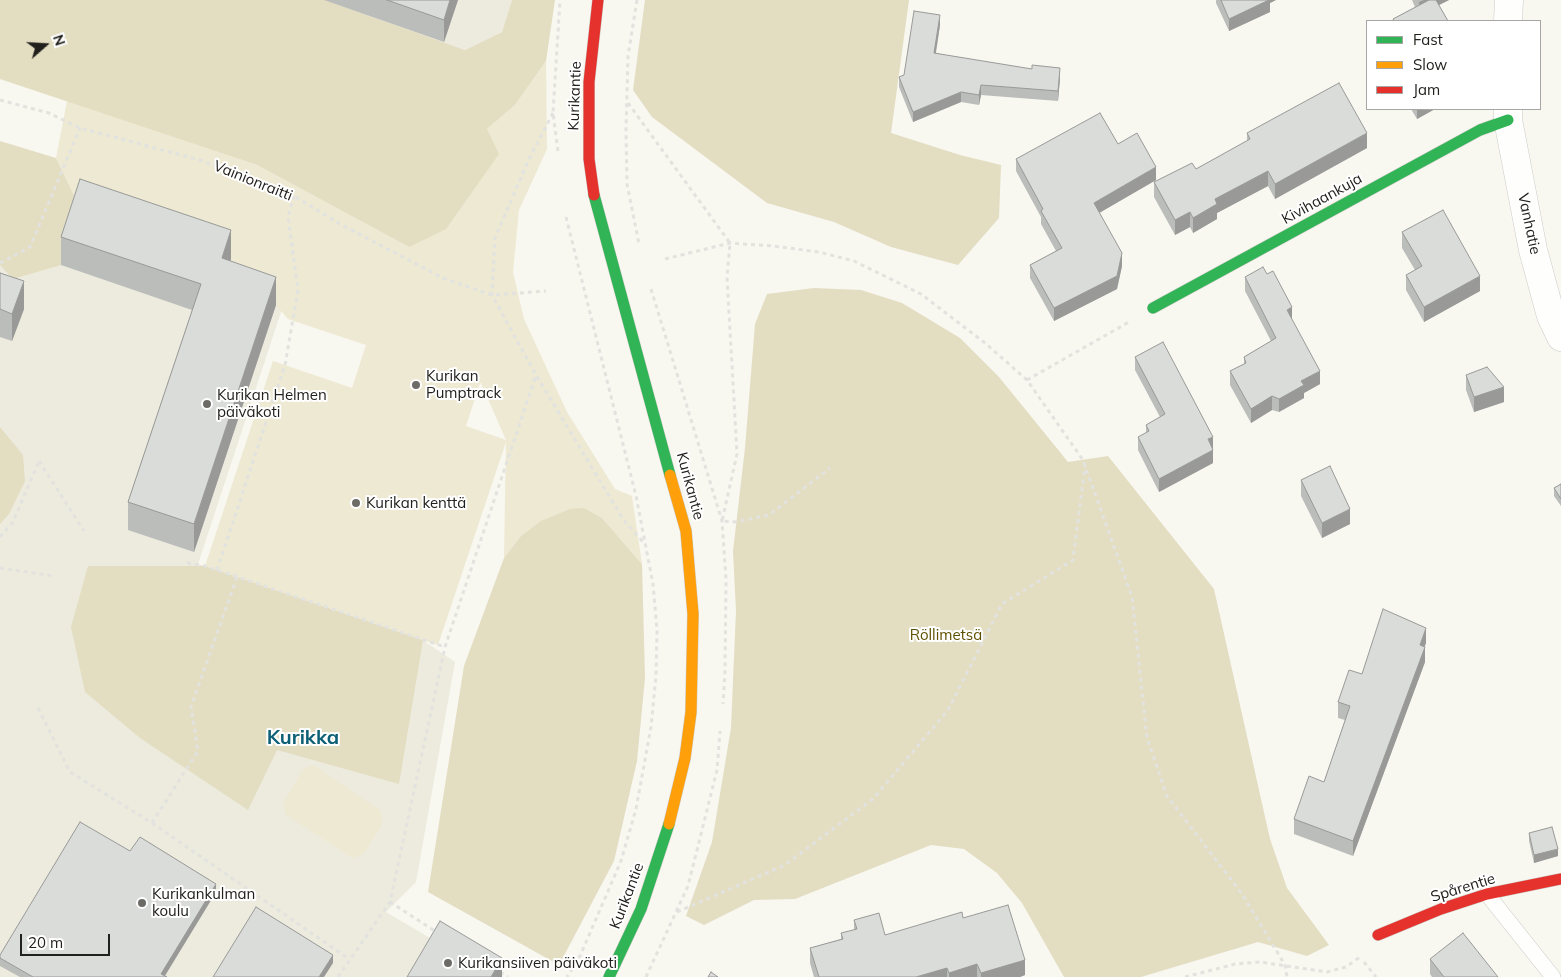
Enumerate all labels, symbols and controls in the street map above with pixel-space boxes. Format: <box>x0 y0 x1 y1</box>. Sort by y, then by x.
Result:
north arrow <box>20 20 70 70</box>
legend <box>1366 20 1541 110</box>
text: Fast <box>1413 30 1443 49</box>
text: N <box>49 32 69 48</box>
text: Slow <box>1413 55 1447 74</box>
street label: Kurikantie <box>565 61 585 131</box>
text: Jam <box>1413 80 1440 99</box>
street label: Vainionraitti <box>211 157 295 205</box>
street label: Kivihaankuja <box>1279 170 1365 228</box>
street label: Vanhatie <box>1514 192 1544 256</box>
place label: Kurikan Pumptrack <box>426 367 501 402</box>
marker: Kurikan Pumptrack <box>410 379 422 391</box>
place label: Kurikan Helmen päiväkoti <box>217 386 327 421</box>
marker: Kurikan Helmen päiväkoti <box>201 398 213 410</box>
street label: Kurikantie <box>672 450 708 522</box>
place label: Kurikan kenttä <box>366 494 466 512</box>
marker: Kurikan kenttä <box>350 497 362 509</box>
park label: Röllimetsä <box>910 626 982 644</box>
district label: Kurikka <box>267 726 339 750</box>
street label: Kurikantie <box>606 860 648 932</box>
street label: Spårentie <box>1429 870 1497 906</box>
place label: Kurikankulman koulu <box>152 885 255 920</box>
marker: Kurikankulman koulu <box>136 897 148 909</box>
scale bar <box>22 924 112 956</box>
text: 20 m <box>28 933 63 952</box>
place label: Kurikansiiven päiväkoti <box>458 954 617 972</box>
marker: Kurikansiiven päiväkoti <box>442 957 454 969</box>

